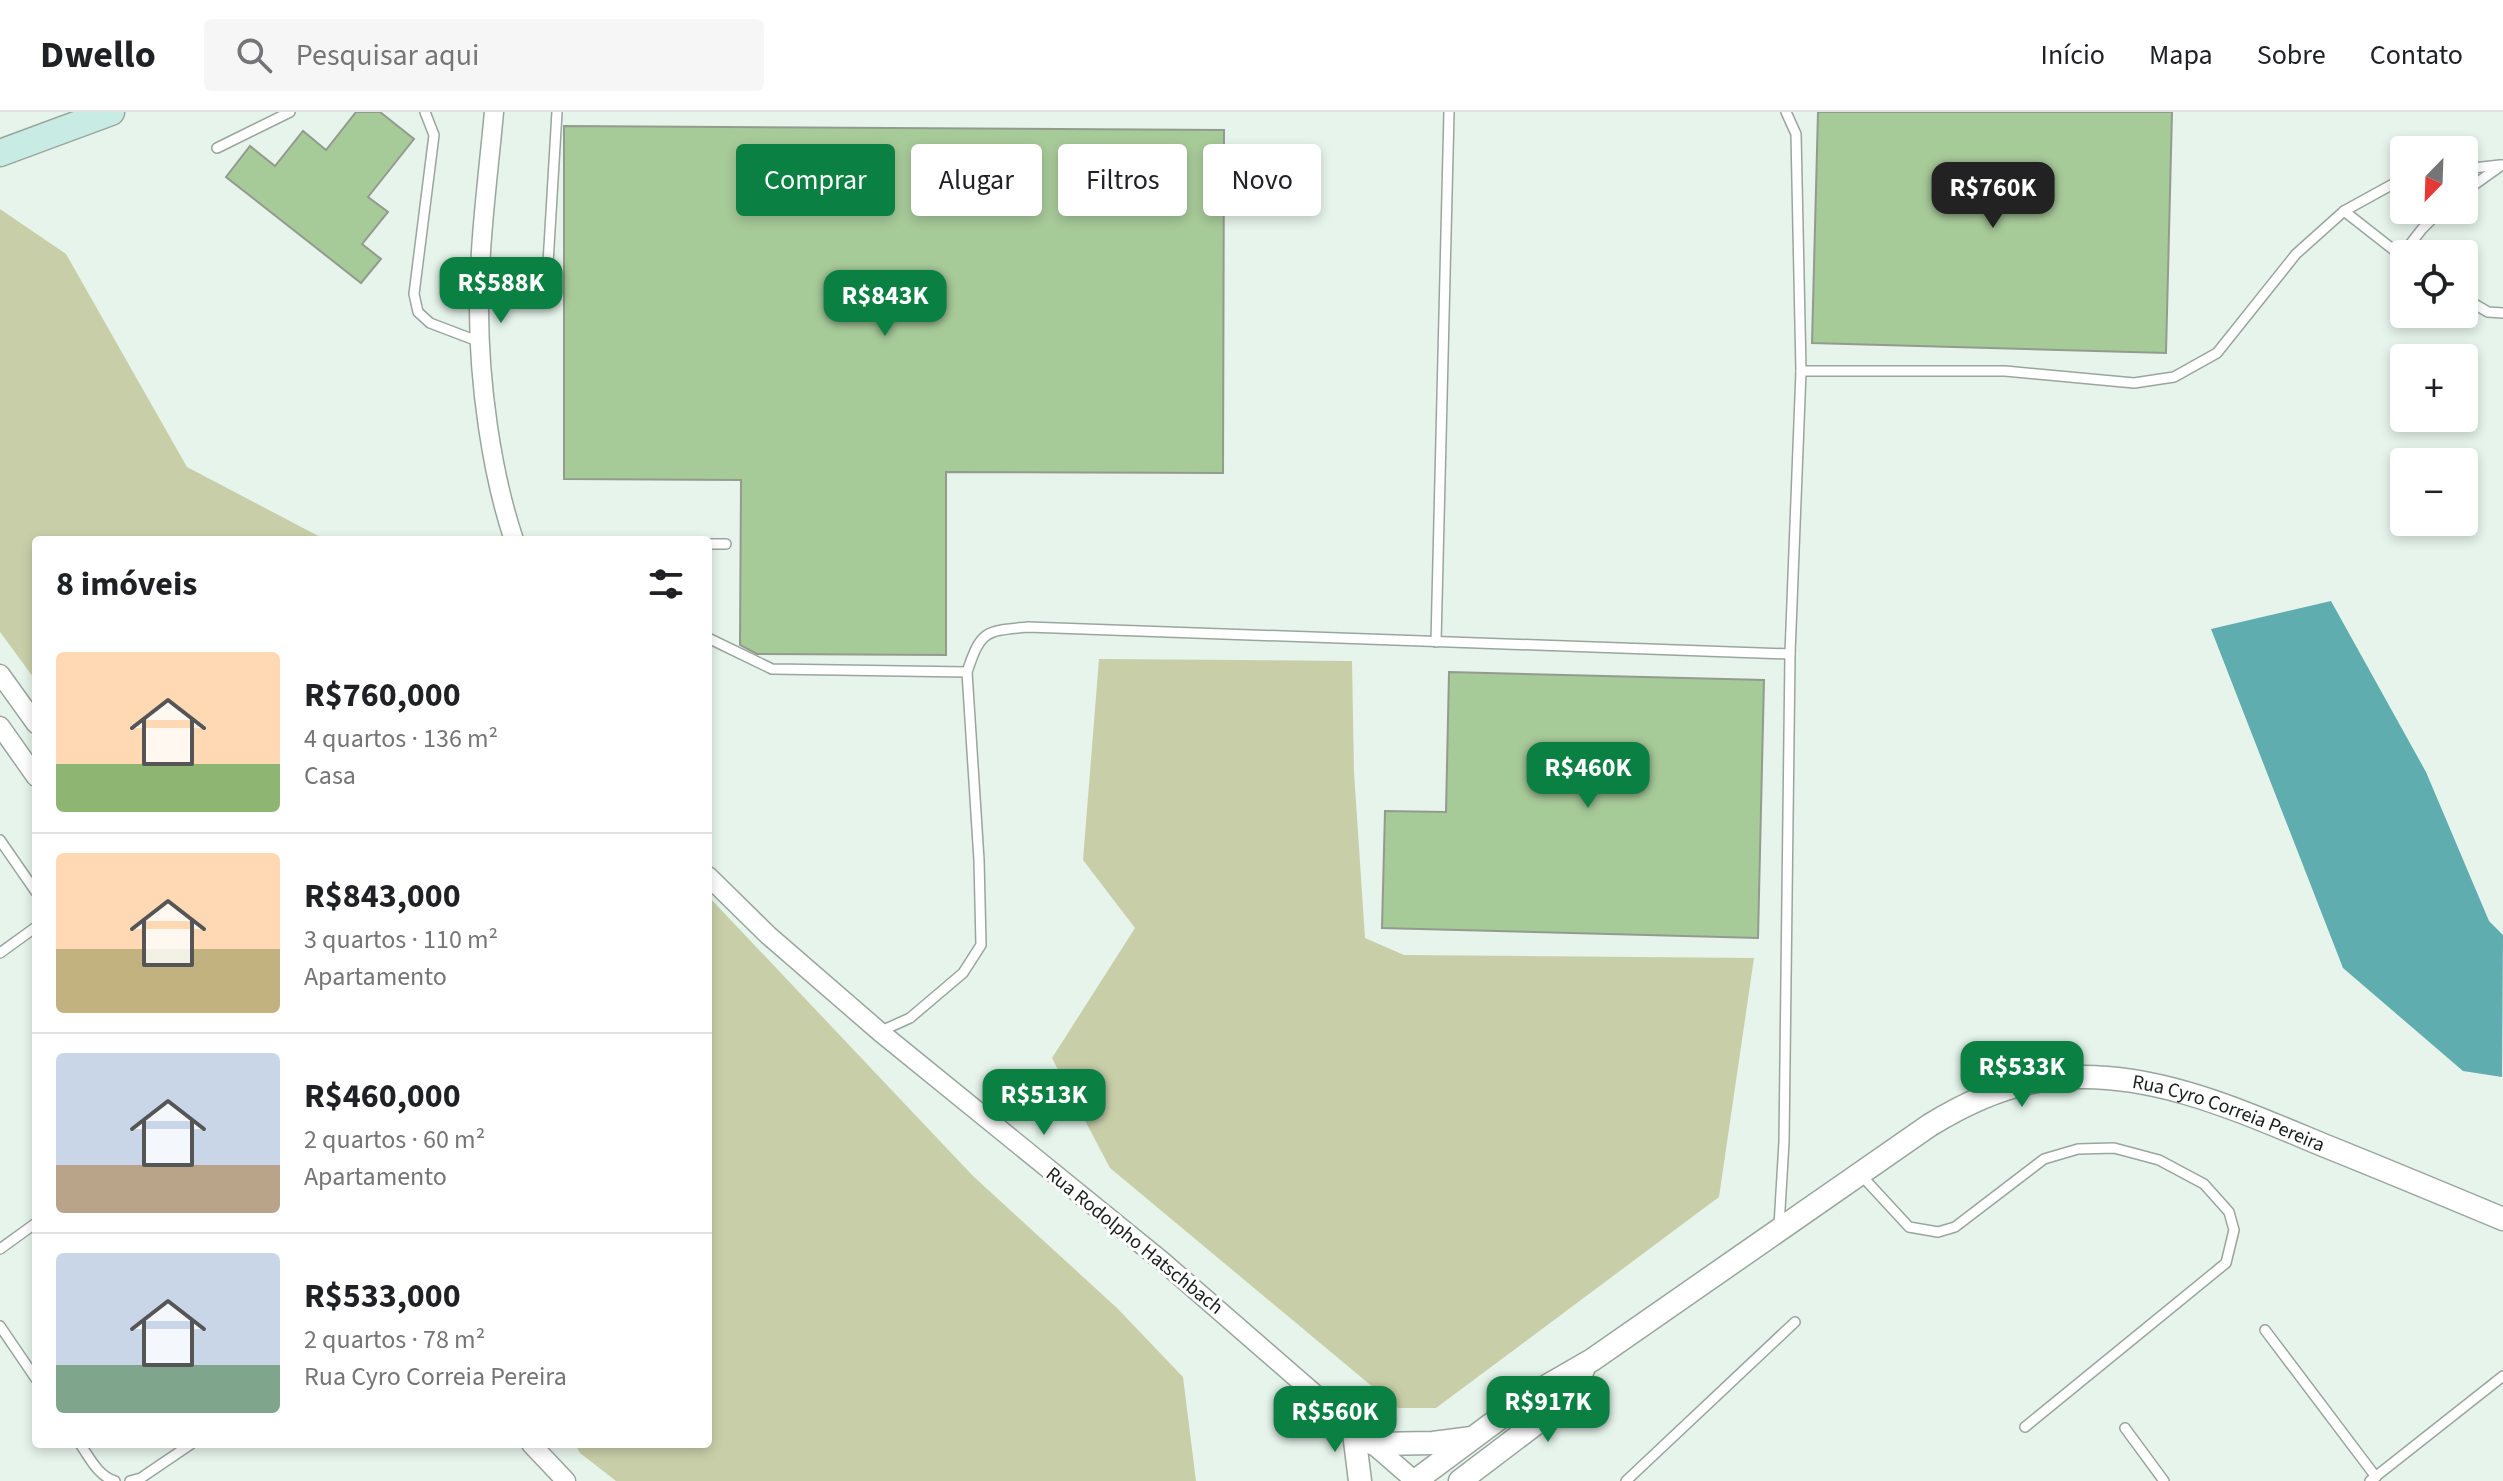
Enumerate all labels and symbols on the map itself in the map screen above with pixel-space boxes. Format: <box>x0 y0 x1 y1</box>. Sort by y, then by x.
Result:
north arrow <box>2390 136 2478 224</box>
pin: R$760K <box>1928 162 2058 230</box>
pin: R$588K <box>436 257 566 325</box>
pin: R$843K <box>820 270 950 338</box>
pin: R$460K <box>1523 742 1653 810</box>
pin: R$533K <box>1957 1041 2087 1109</box>
street label: Rua Cyro Correia Pereira <box>2130 1068 2329 1159</box>
pin: R$513K <box>979 1069 1109 1137</box>
street label: Rua Rodolpho Hatschbach <box>1040 1160 1229 1321</box>
pin: R$917K <box>1483 1376 1613 1444</box>
pin: R$560K <box>1270 1386 1400 1454</box>

